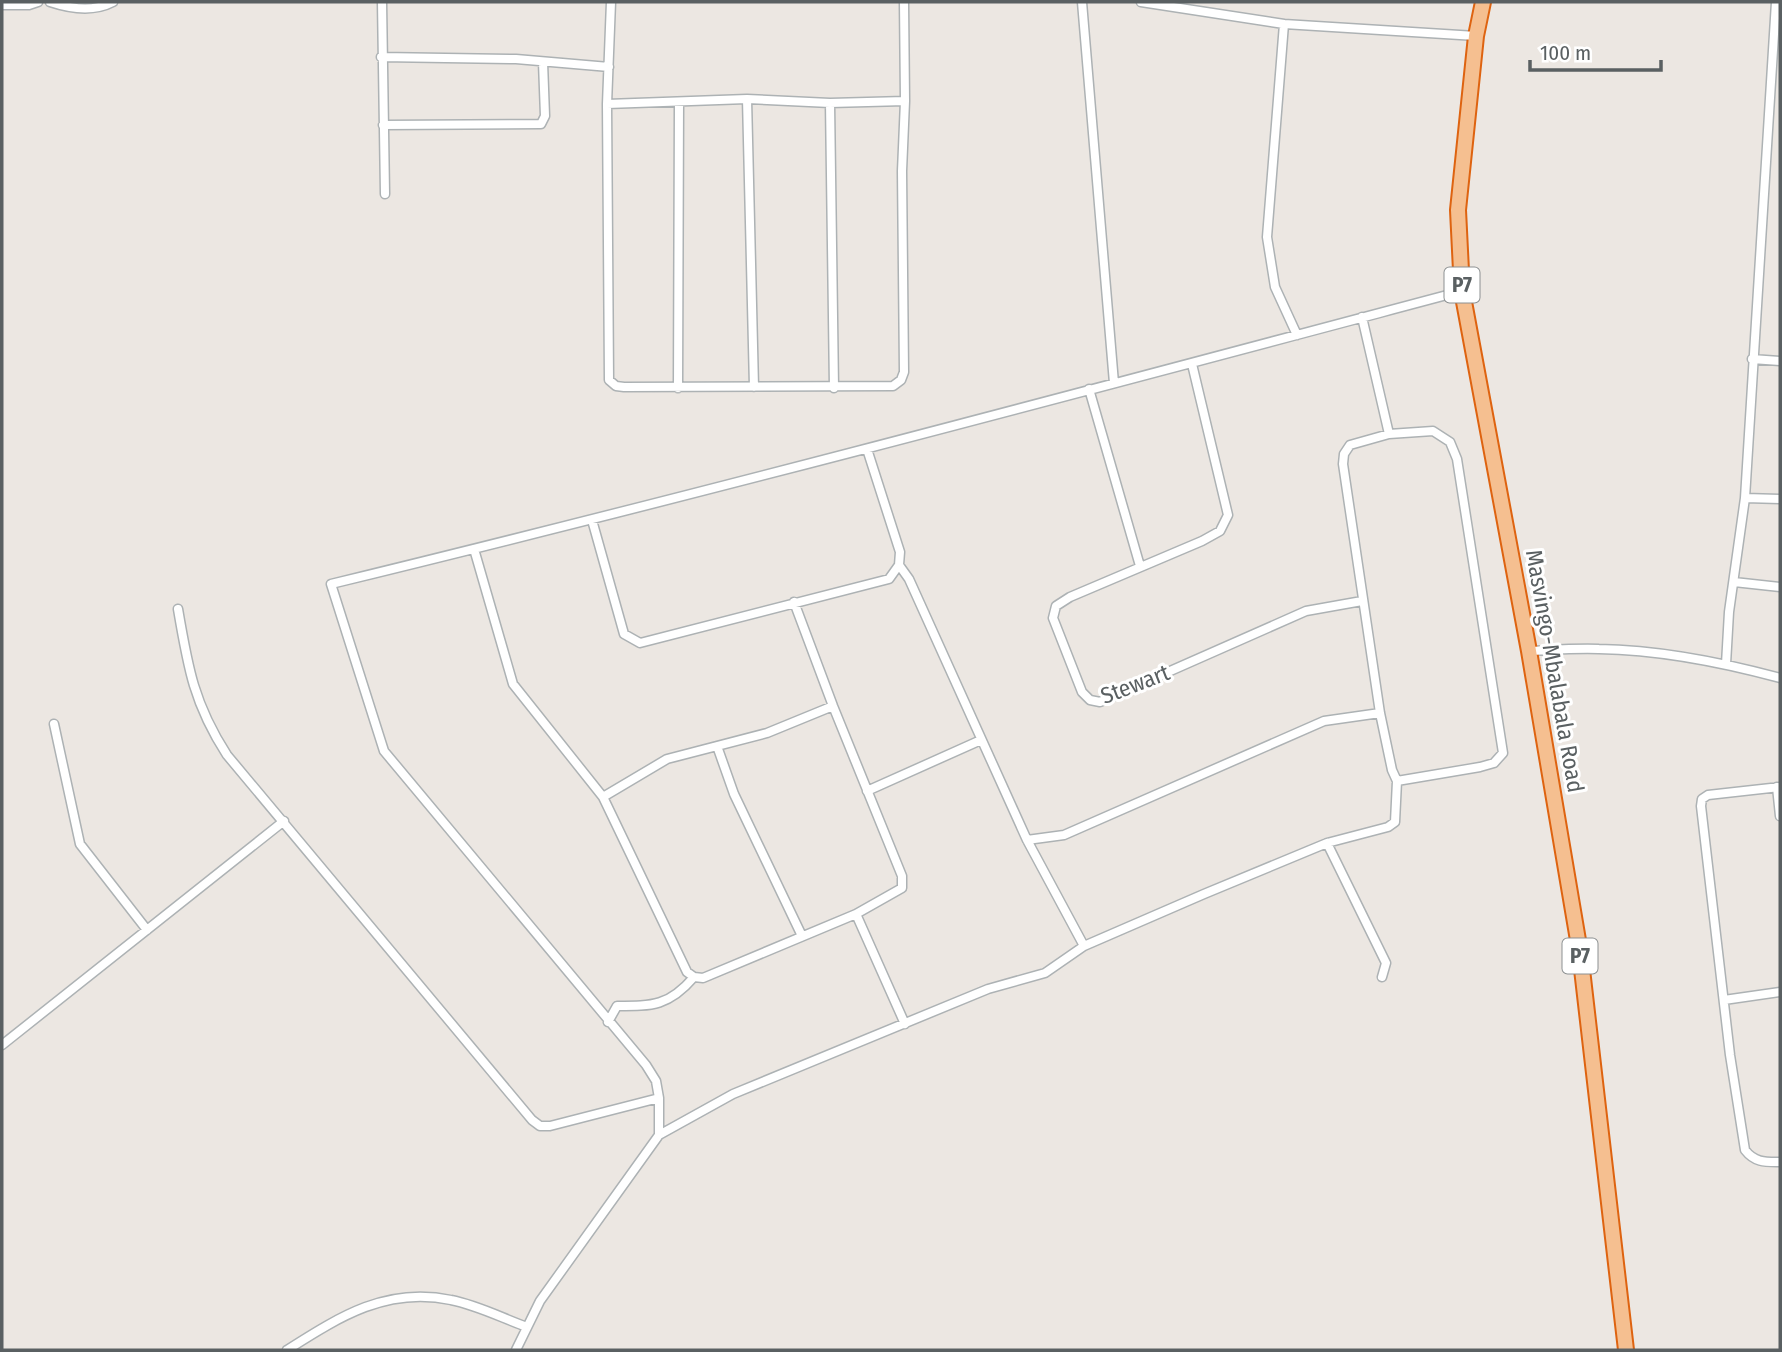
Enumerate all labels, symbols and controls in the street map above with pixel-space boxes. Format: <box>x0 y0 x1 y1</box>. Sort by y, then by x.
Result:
scale bar <box>1530 28 1661 72</box>
text: 100 m <box>1540 40 1591 66</box>
road number: P7 <box>1444 268 1480 302</box>
street label: Masvingo-Mbalabala Road <box>1520 547 1590 795</box>
street label: Stewart <box>1097 658 1174 710</box>
road number: P7 <box>1562 939 1598 974</box>

